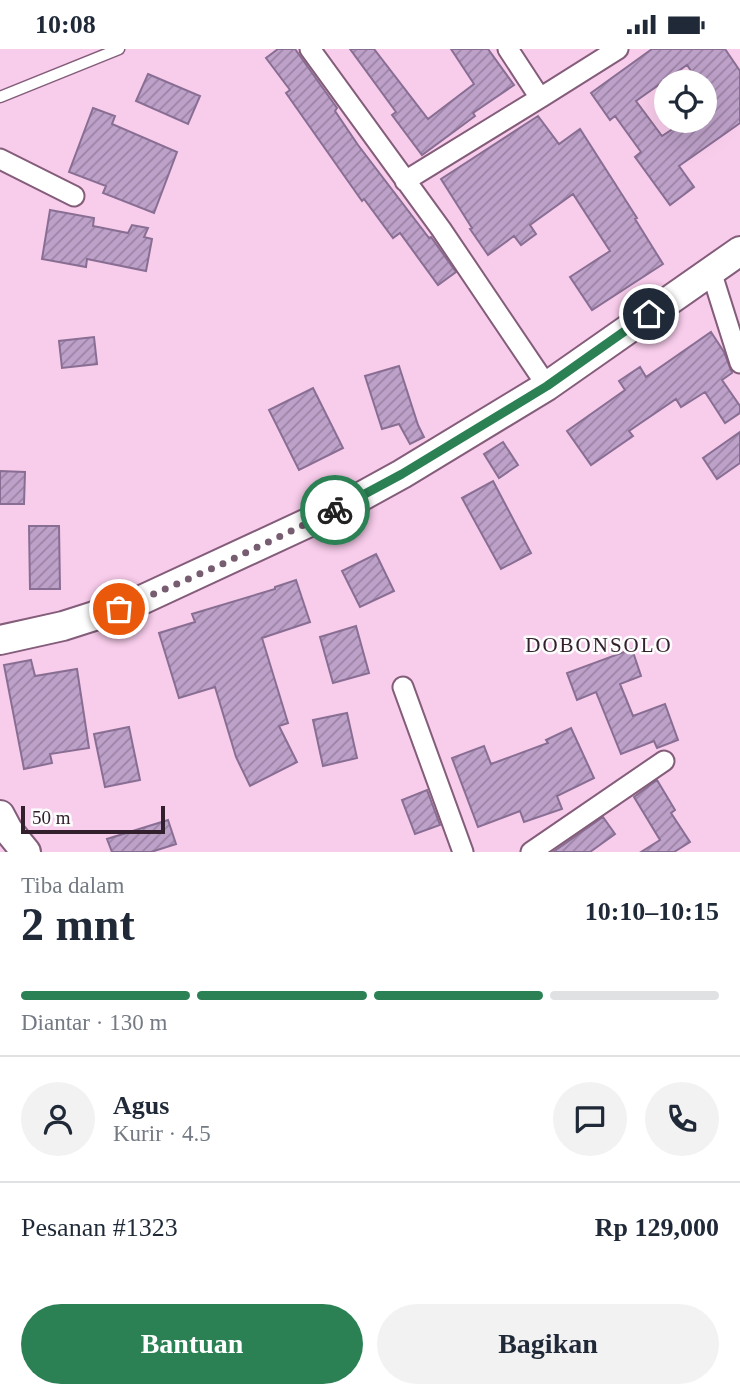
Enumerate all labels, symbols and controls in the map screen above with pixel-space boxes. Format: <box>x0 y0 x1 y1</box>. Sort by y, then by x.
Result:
text: 10:08 <box>35 10 96 39</box>
map controls <box>654 70 717 133</box>
button: locate <box>654 70 717 133</box>
pin <box>619 284 679 344</box>
icon: home <box>630 295 668 333</box>
courier <box>300 475 370 545</box>
icon: bike <box>316 491 354 529</box>
pin <box>89 579 149 639</box>
icon: bag <box>100 590 138 628</box>
district label: DOBONSOLO <box>525 633 673 657</box>
scale bar <box>21 803 164 835</box>
text: 50 m <box>32 807 71 828</box>
text: Tiba dalam <box>21 873 124 898</box>
text: 10:10–10:15 <box>585 897 719 926</box>
text: 2 mnt <box>21 899 135 950</box>
text: Diantar · 130 m <box>21 1010 167 1035</box>
button: person <box>21 1082 95 1156</box>
button: chat <box>553 1082 627 1156</box>
button: phone <box>645 1082 719 1156</box>
text: Agus <box>113 1091 169 1120</box>
text: Kurir · 4.5 <box>113 1121 211 1146</box>
text: Pesanan #1323 <box>21 1213 178 1242</box>
text: Rp 129,000 <box>595 1213 719 1242</box>
button: Bantuan <box>21 1304 363 1384</box>
button: Bagikan <box>377 1304 719 1384</box>

